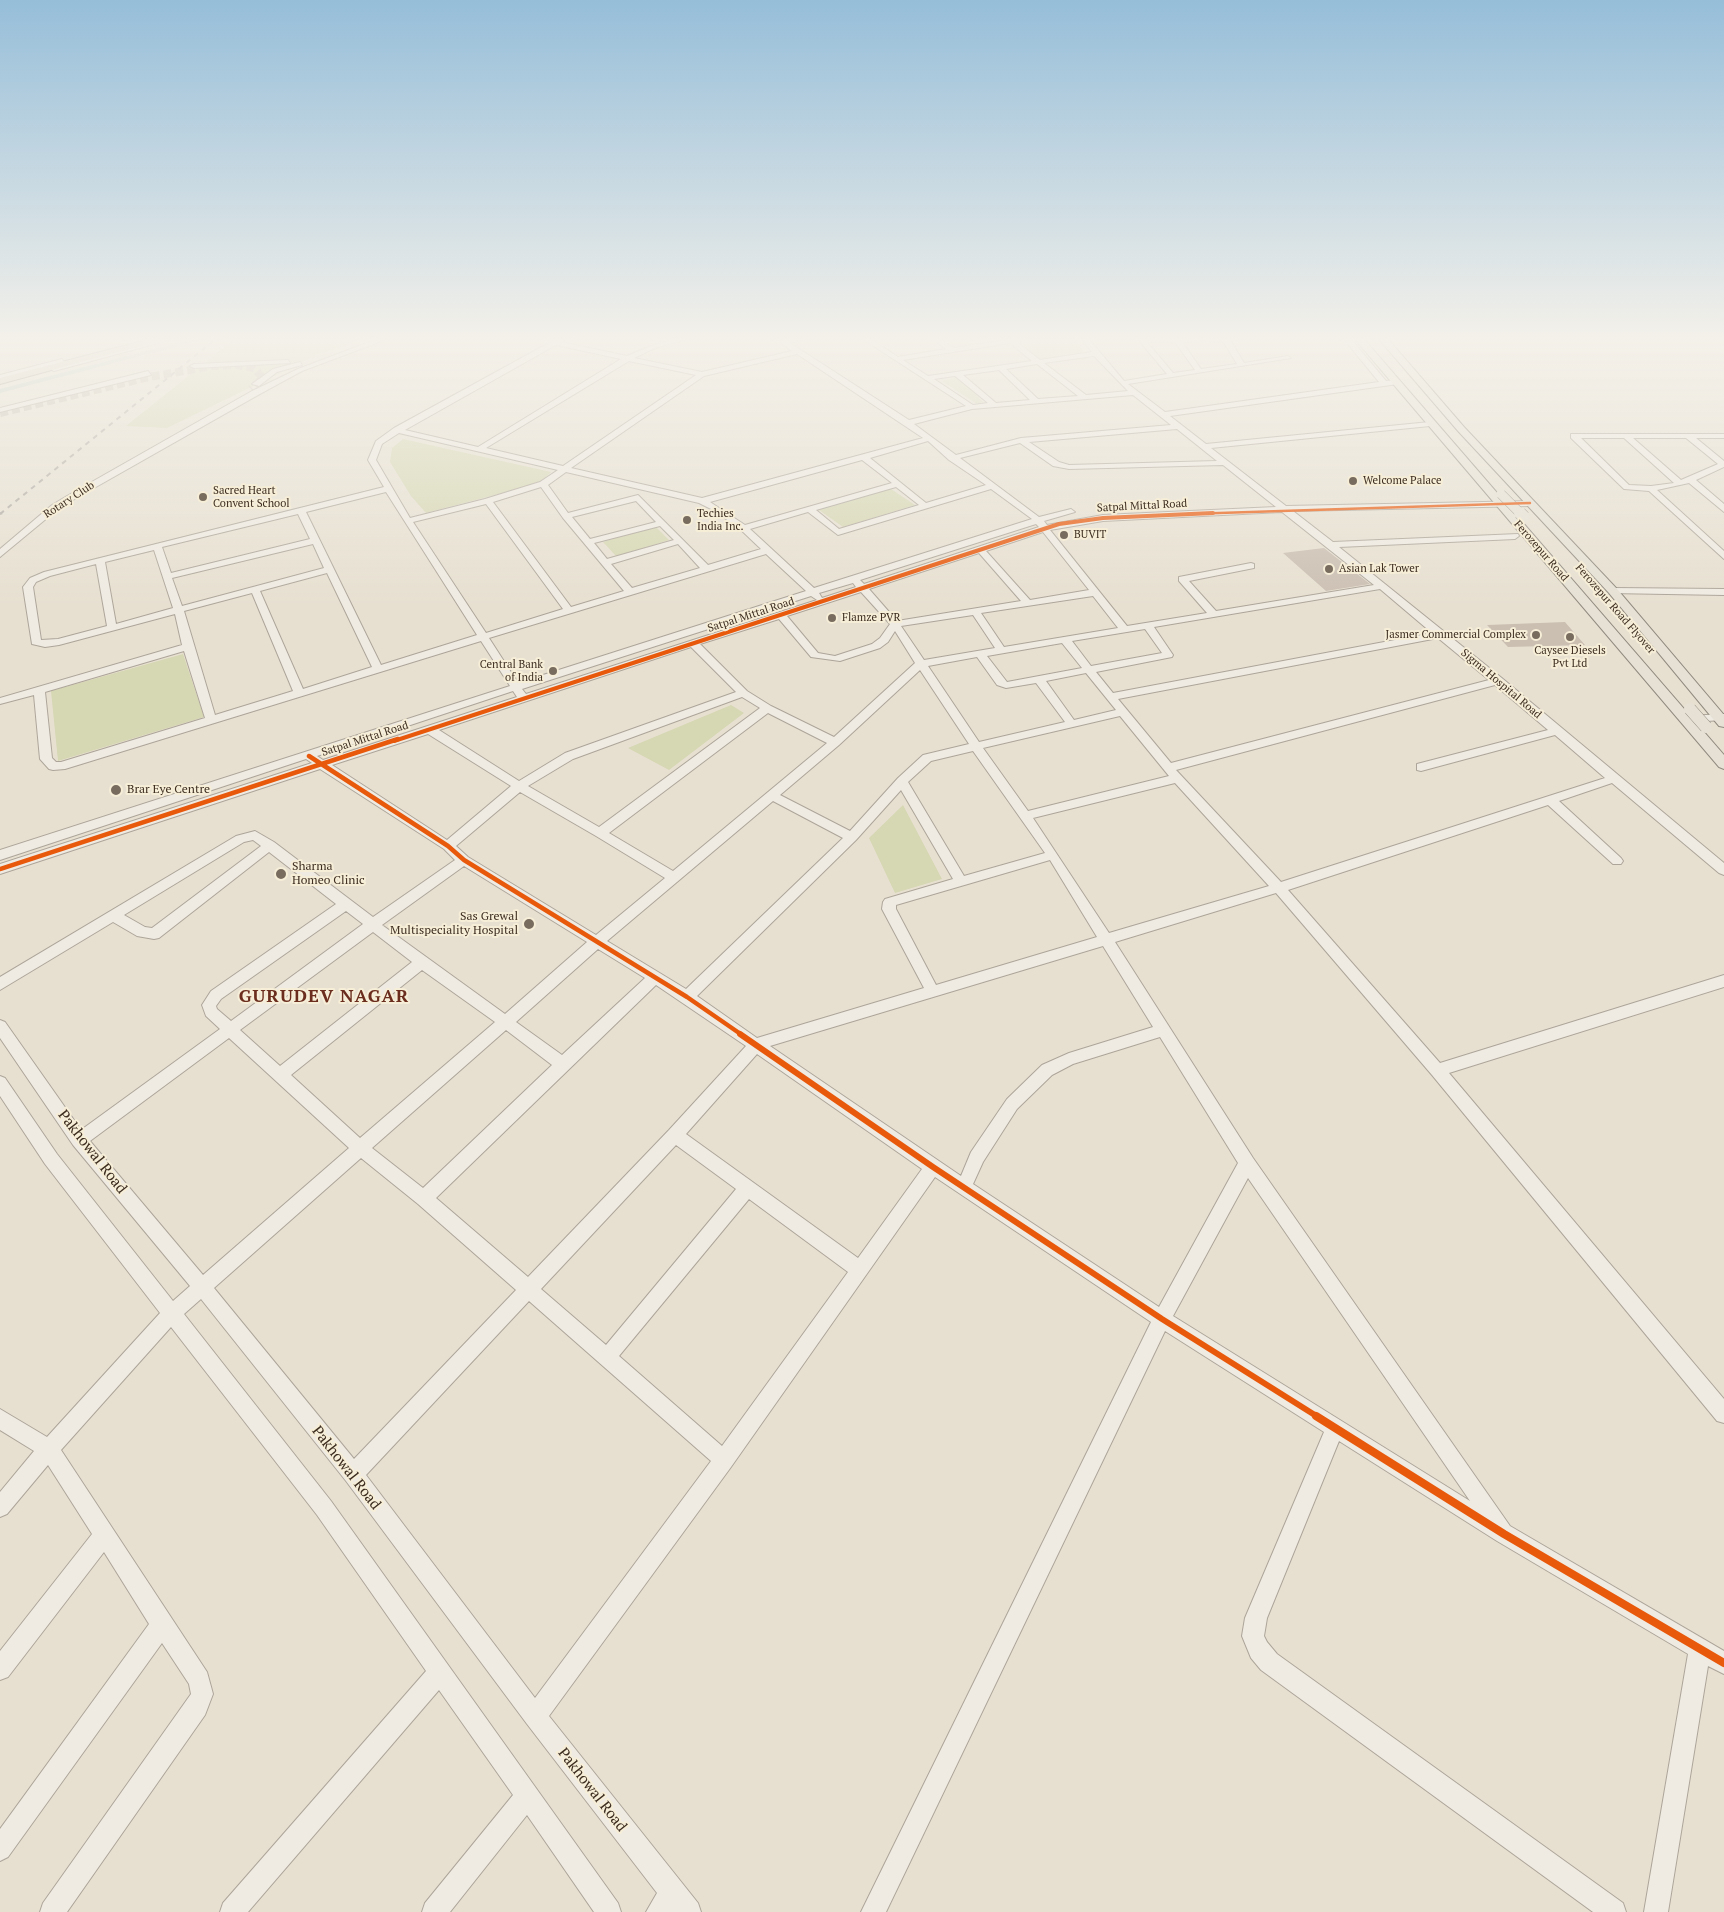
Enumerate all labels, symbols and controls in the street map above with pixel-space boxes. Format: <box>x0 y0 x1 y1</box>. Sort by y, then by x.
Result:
place label: Welcome Palace <box>1363 474 1442 488</box>
marker: Welcome Palace <box>1347 475 1359 487</box>
street label: Rotary Club <box>41 479 97 521</box>
place label: Sacred Heart Convent School <box>213 484 290 510</box>
marker: Sacred Heart Convent School <box>197 491 209 503</box>
street label: Satpal Mittal Road <box>1097 497 1187 515</box>
place label: Techies India Inc. <box>697 507 744 533</box>
marker: Techies India Inc. <box>681 514 693 526</box>
street label: Ferozepur Road <box>1511 518 1571 584</box>
place label: BUVIT <box>1074 528 1106 542</box>
marker: BUVIT <box>1058 529 1070 541</box>
street label: Ferozepur Road Flyover <box>1572 561 1658 657</box>
place label: Asian Lak Tower <box>1339 562 1419 576</box>
marker: Asian Lak Tower <box>1323 563 1335 575</box>
street label: Satpal Mittal Road <box>706 595 796 635</box>
place label: Flamze PVR <box>842 611 901 625</box>
marker: Flamze PVR <box>826 612 838 624</box>
place label: Jasmer Commercial Complex <box>1385 628 1526 642</box>
marker: Jasmer Commercial Complex <box>1530 629 1542 641</box>
marker: Caysee Diesels Pvt Ltd <box>1564 631 1576 643</box>
place label: Caysee Diesels Pvt Ltd <box>1534 644 1606 670</box>
street label: Sigma Hospital Road <box>1458 646 1544 722</box>
place label: Central Bank of India <box>480 658 543 684</box>
marker: Central Bank of India <box>547 665 559 677</box>
street label: Satpal Mittal Road <box>320 719 410 759</box>
marker: Brar Eye Centre <box>109 783 123 797</box>
place label: Brar Eye Centre <box>127 783 210 797</box>
place label: Sharma Homeo Clinic <box>292 860 365 888</box>
marker: Sharma Homeo Clinic <box>274 867 288 881</box>
place label: Sas Grewal Multispeciality Hospital <box>390 910 518 938</box>
marker: Sas Grewal Multispeciality Hospital <box>522 917 536 931</box>
district label: GURUDEV NAGAR <box>237 986 411 1008</box>
street label: Pakhowal Road <box>54 1107 130 1197</box>
street label: Pakhowal Road <box>308 1423 384 1513</box>
street label: Pakhowal Road <box>554 1745 630 1835</box>

